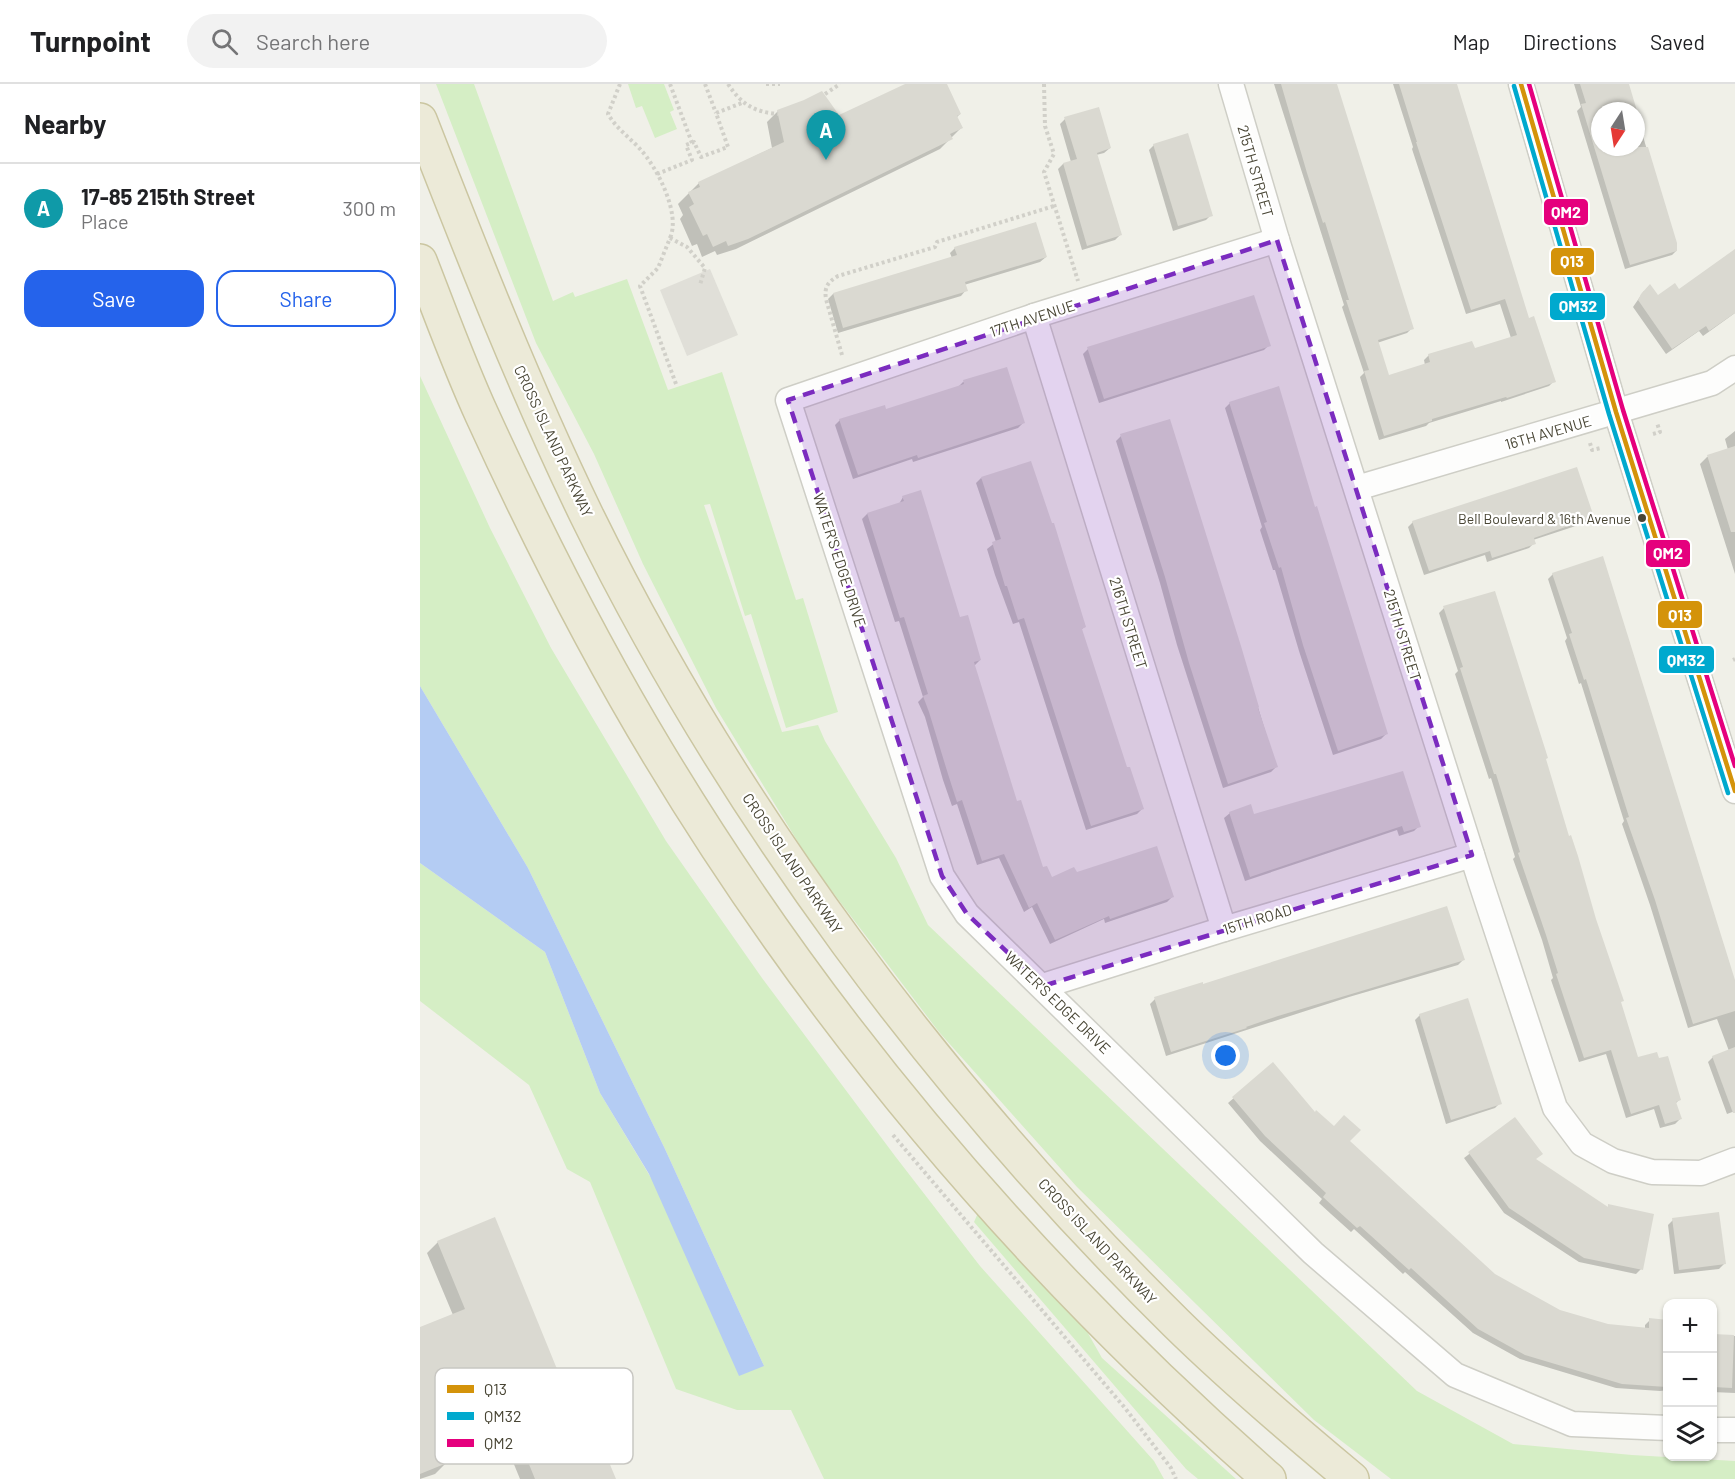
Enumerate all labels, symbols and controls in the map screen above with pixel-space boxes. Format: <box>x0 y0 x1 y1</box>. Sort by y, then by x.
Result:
search box <box>187 14 607 68</box>
text: Turnpoint <box>30 24 151 58</box>
icon: search <box>208 25 241 58</box>
text: Search here <box>256 28 370 54</box>
text: Map <box>1453 29 1490 54</box>
text: Directions <box>1523 29 1617 54</box>
text: Saved <box>1650 29 1705 54</box>
north arrow <box>1591 102 1645 156</box>
text: Nearby <box>24 108 106 139</box>
pin: A <box>806 110 846 160</box>
street label: 215TH STREET <box>1234 123 1278 219</box>
text: 17-85 215th Street <box>81 183 255 209</box>
text: A <box>37 196 50 220</box>
text: 300 m <box>343 196 396 220</box>
line badge: QM2 <box>1543 198 1589 226</box>
text: QM2 <box>1551 202 1581 221</box>
text: Place <box>81 209 129 233</box>
line badge: Q13 <box>1550 247 1595 276</box>
text: Q13 <box>1560 251 1584 270</box>
button: Save <box>24 270 204 327</box>
button: Share <box>216 270 396 327</box>
line badge: QM32 <box>1549 292 1606 321</box>
street label: 17TH AVENUE <box>987 296 1077 340</box>
text: QM32 <box>1559 296 1597 315</box>
street label: CROSS ISLAND PARKWAY <box>511 362 597 520</box>
street label: 16TH AVENUE <box>1503 411 1593 453</box>
street label: WATER'S EDGE DRIVE <box>810 491 870 629</box>
place label: Bell Boulevard & 16th Avenue <box>1458 510 1631 527</box>
marker: Bell Boulevard & 16th Avenue <box>1636 512 1648 524</box>
line badge: QM2 <box>1645 539 1691 568</box>
text: QM2 <box>1653 543 1683 562</box>
street label: 216TH STREET <box>1107 575 1151 671</box>
street label: 215TH STREET <box>1381 587 1425 683</box>
line badge: Q13 <box>1657 600 1703 629</box>
text: Q13 <box>1668 605 1692 624</box>
line badge: QM32 <box>1658 645 1715 674</box>
text: QM32 <box>1667 650 1705 669</box>
street label: CROSS ISLAND PARKWAY <box>739 789 847 937</box>
street label: 15TH ROAD <box>1220 900 1294 938</box>
street label: WATER'S EDGE DRIVE <box>1001 947 1115 1057</box>
your location <box>1211 1041 1240 1070</box>
street label: CROSS ISLAND PARKWAY <box>1035 1174 1161 1308</box>
map controls <box>1663 1299 1717 1461</box>
button: + <box>1663 1299 1717 1353</box>
button: − <box>1663 1353 1717 1407</box>
legend <box>435 1368 633 1464</box>
text: Q13 <box>484 1379 507 1398</box>
text: QM32 <box>484 1406 521 1425</box>
button: layers <box>1663 1407 1717 1461</box>
text: QM2 <box>484 1433 513 1452</box>

